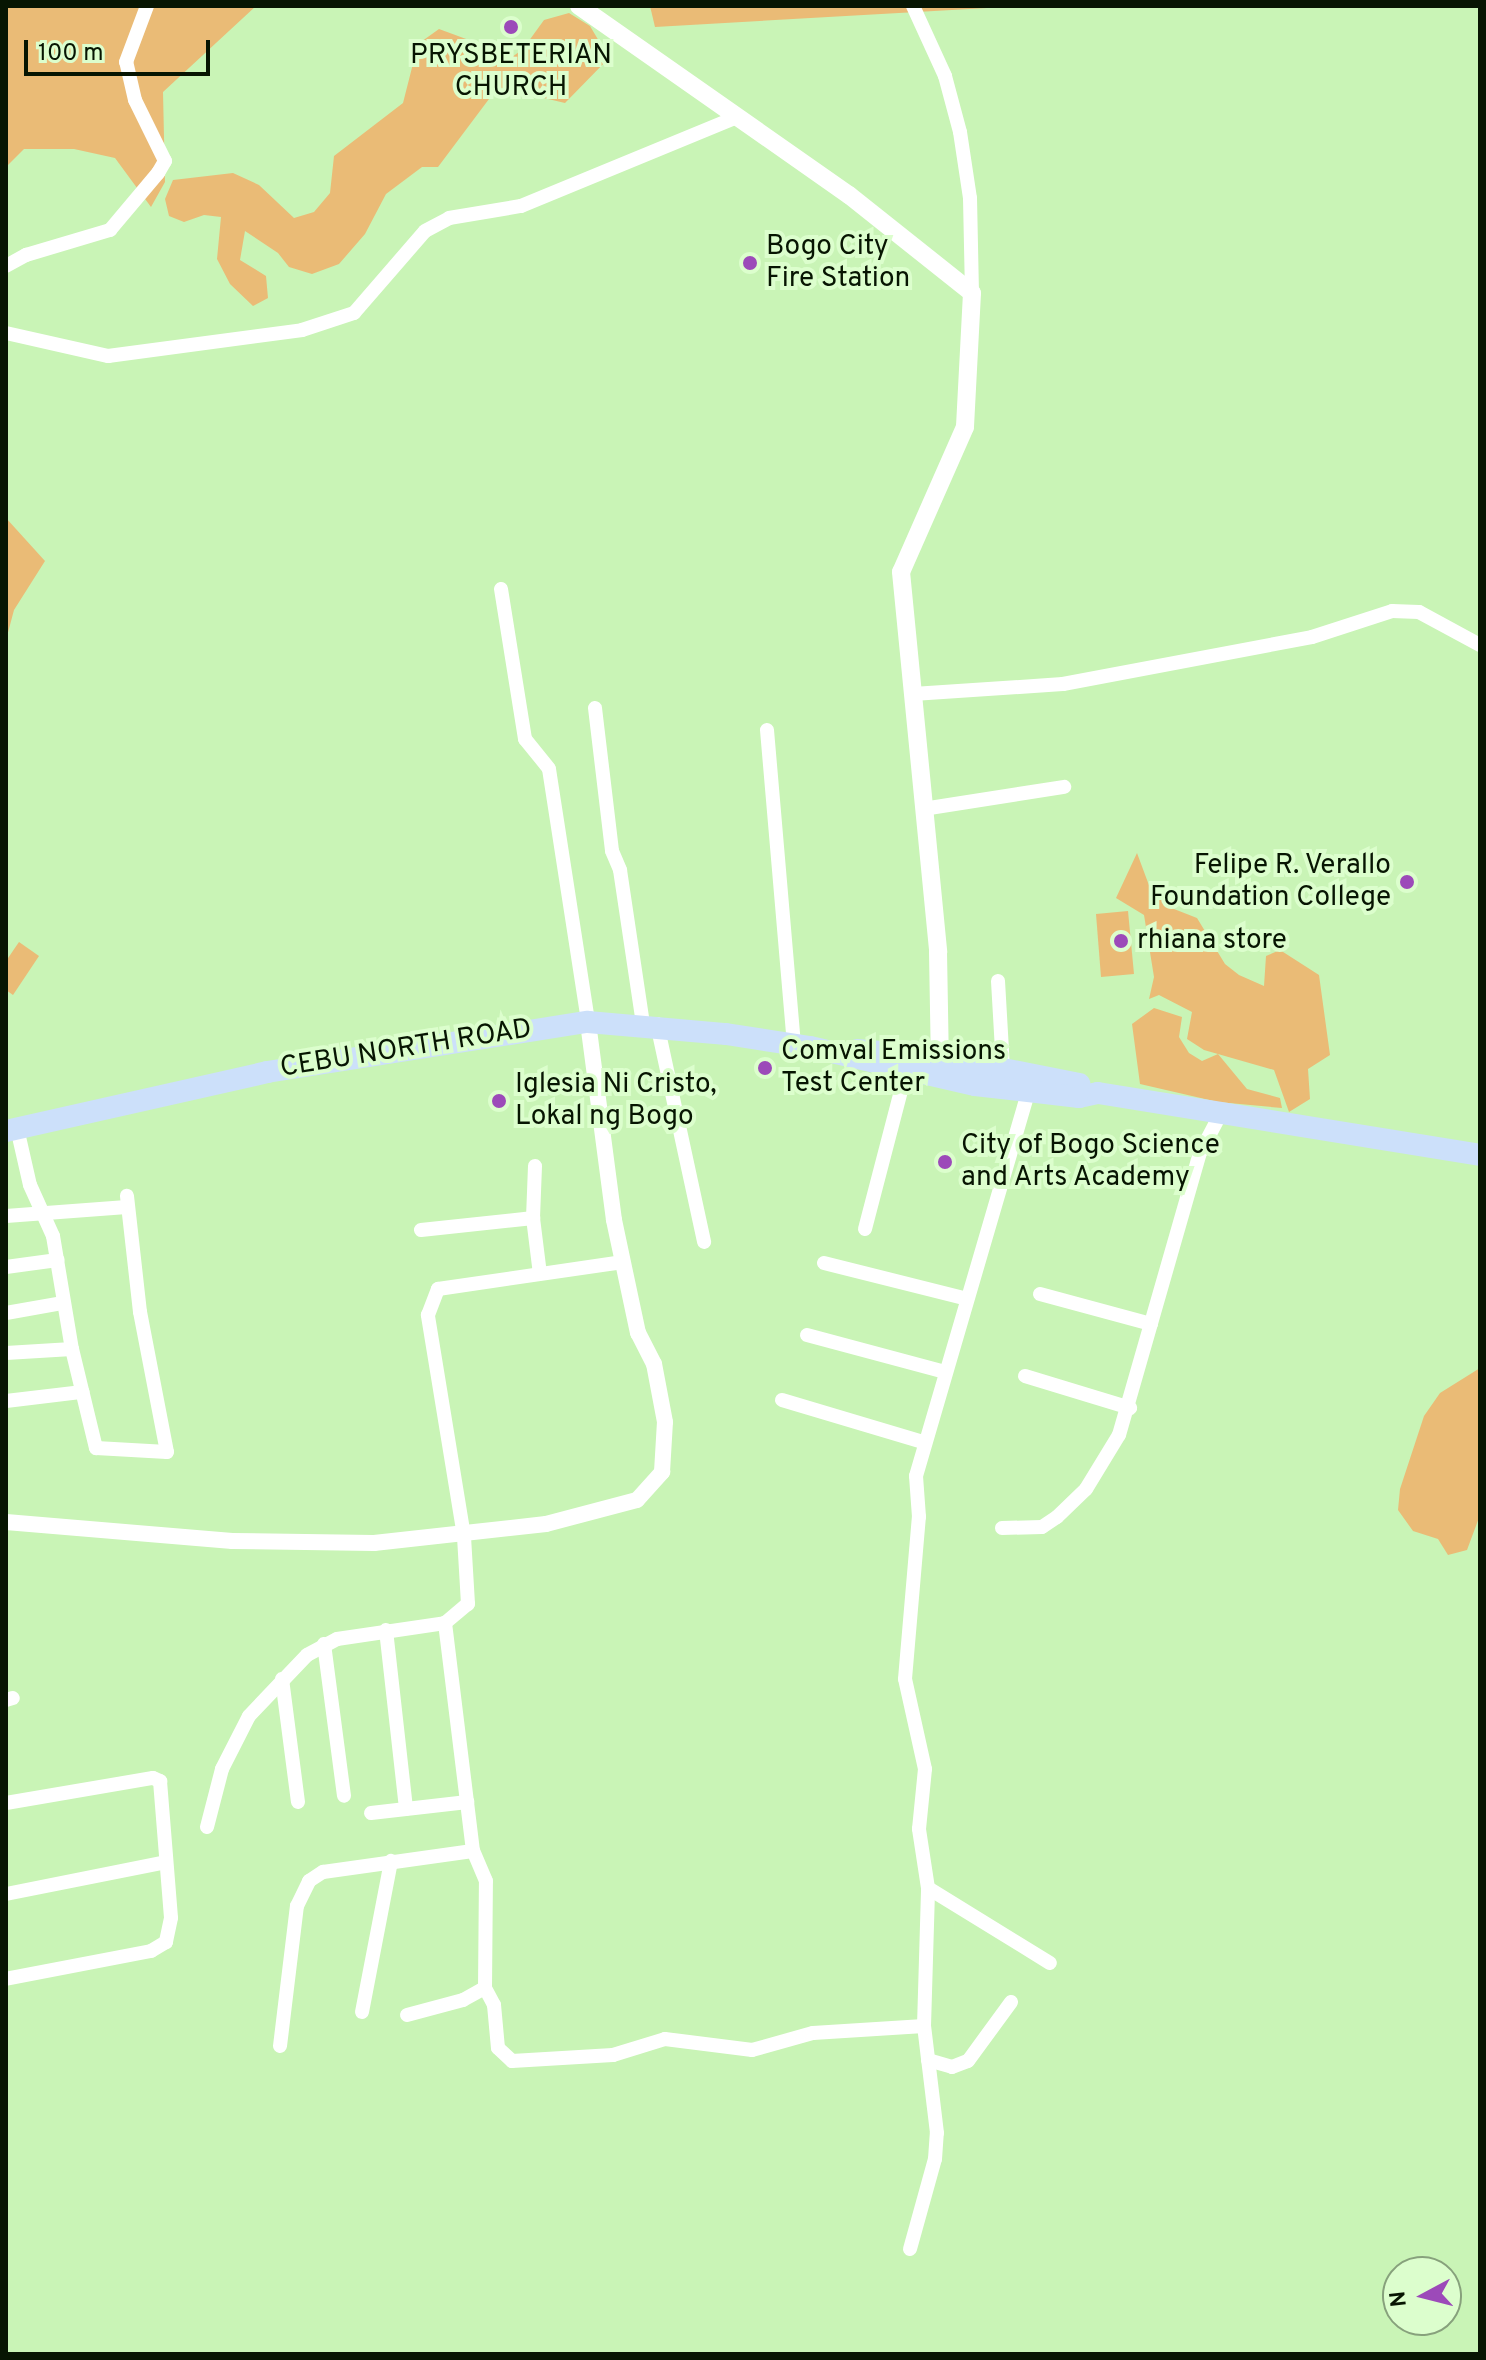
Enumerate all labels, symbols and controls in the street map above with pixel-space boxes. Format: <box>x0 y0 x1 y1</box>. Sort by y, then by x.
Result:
marker: PRYSBETERIAN CHURCH <box>502 18 520 36</box>
scale bar <box>28 24 214 74</box>
text: 100 m <box>38 39 104 69</box>
place label: PRYSBETERIAN CHURCH <box>410 39 612 105</box>
place label: Bogo City Fire Station <box>766 230 910 296</box>
marker: Bogo City Fire Station <box>741 254 759 272</box>
place label: Felipe R. Verallo Foundation College <box>1150 849 1391 915</box>
marker: Felipe R. Verallo Foundation College <box>1398 873 1416 891</box>
place label: rhiana store <box>1137 924 1287 958</box>
marker: rhiana store <box>1112 932 1130 950</box>
street label: CEBU NORTH ROAD <box>278 1013 534 1085</box>
place label: Comval Emissions Test Center <box>781 1035 1006 1101</box>
marker: Comval Emissions Test Center <box>756 1059 774 1077</box>
place label: Iglesia Ni Cristo, Lokal ng Bogo <box>515 1068 716 1134</box>
marker: Iglesia Ni Cristo, Lokal ng Bogo <box>490 1092 508 1110</box>
place label: City of Bogo Science and Arts Academy <box>961 1129 1220 1195</box>
marker: City of Bogo Science and Arts Academy <box>936 1153 954 1171</box>
north arrow <box>1382 2256 1462 2336</box>
text: N <box>1385 2289 1414 2308</box>

